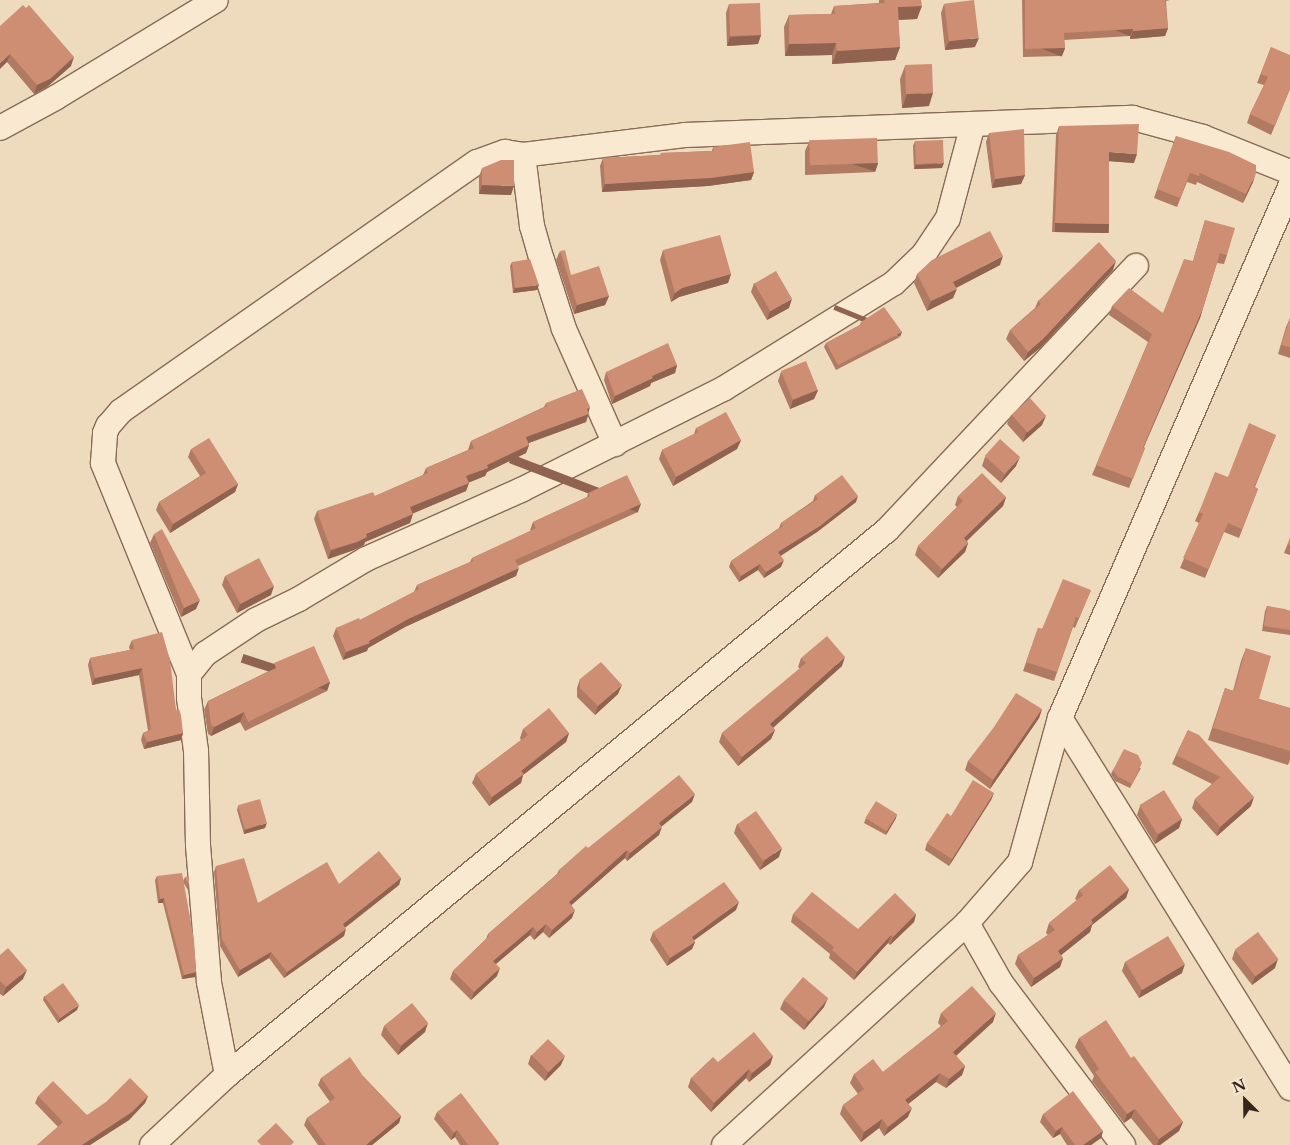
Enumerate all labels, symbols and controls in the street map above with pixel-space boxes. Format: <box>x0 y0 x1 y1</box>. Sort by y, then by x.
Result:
north arrow <box>1220 1075 1270 1125</box>
text: N <box>1230 1075 1249 1097</box>

